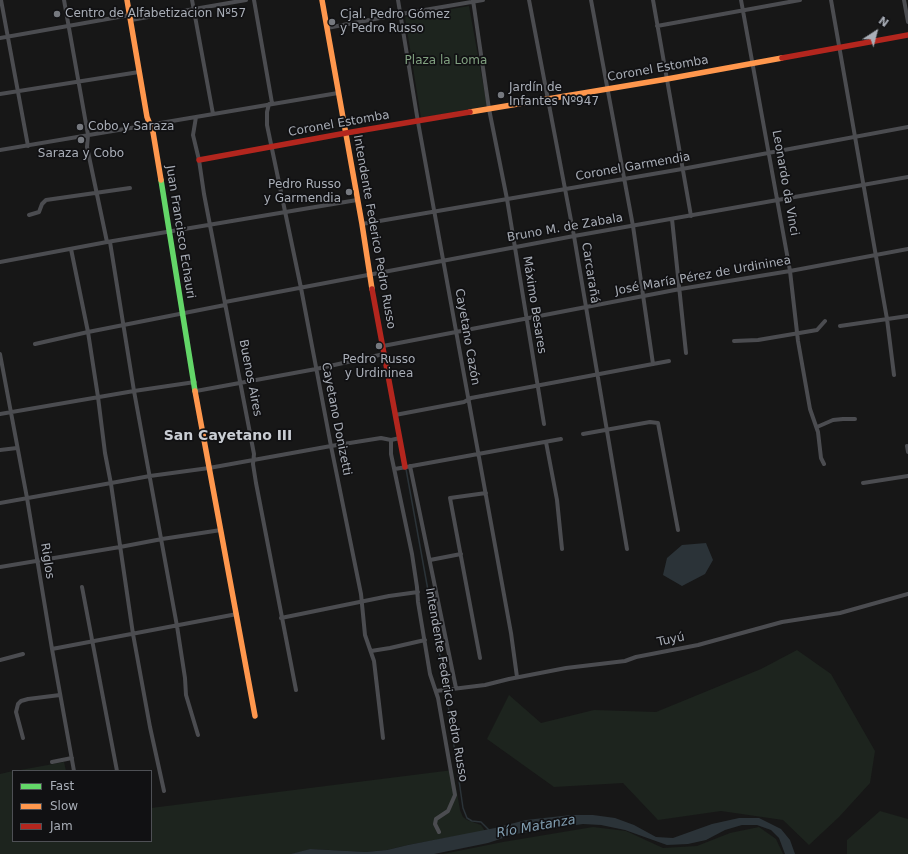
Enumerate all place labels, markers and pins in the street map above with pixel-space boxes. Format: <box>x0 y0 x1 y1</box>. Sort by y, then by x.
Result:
place label: Centro de Alfabetizacion Nº57 <box>65 7 246 21</box>
place label: Cjal. Pedro Gómez y Pedro Russo <box>340 8 450 36</box>
marker: Centro de Alfabetizacion Nº57 <box>52 9 62 19</box>
marker: Cjal. Pedro Gómez y Pedro Russo <box>327 17 337 27</box>
place label: Jardín de Infantes Nº947 <box>509 81 599 109</box>
marker: Jardín de Infantes Nº947 <box>496 90 506 100</box>
place label: Cobo y Saraza <box>88 120 174 134</box>
marker: Cobo y Saraza <box>75 122 85 132</box>
marker: Saraza y Cobo <box>76 135 86 145</box>
place label: Saraza y Cobo <box>38 147 124 161</box>
place label: Pedro Russo y Garmendia <box>264 178 341 206</box>
marker: Pedro Russo y Garmendia <box>344 187 354 197</box>
marker: Pedro Russo y Urdininea <box>374 341 384 351</box>
place label: Pedro Russo y Urdininea <box>343 353 415 381</box>

